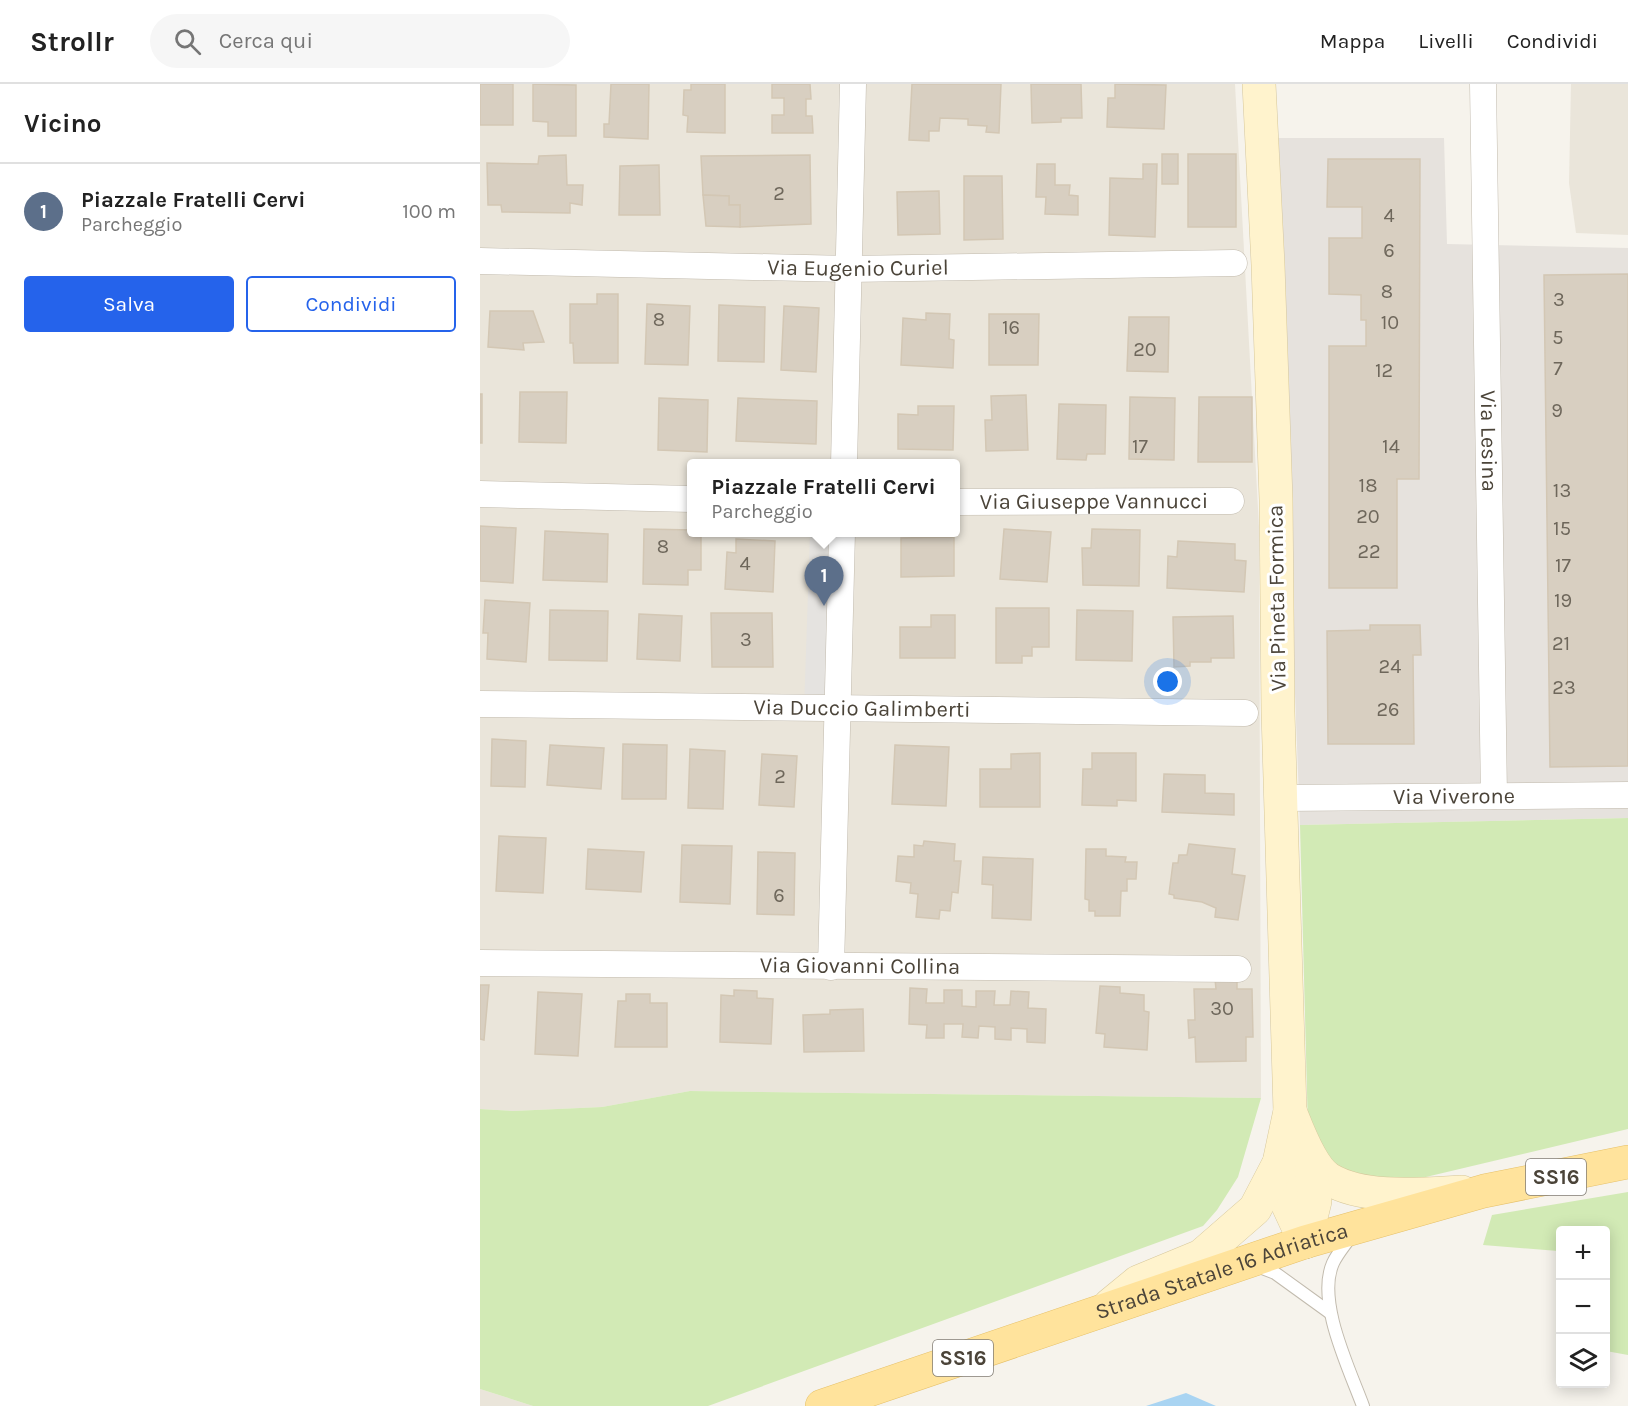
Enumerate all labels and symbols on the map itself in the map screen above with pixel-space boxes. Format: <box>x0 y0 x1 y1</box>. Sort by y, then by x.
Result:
house number: 2 <box>773 182 785 205</box>
house number: 4 <box>1383 204 1395 227</box>
house number: 6 <box>1383 239 1395 262</box>
street label: Via Eugenio Curiel <box>767 254 949 282</box>
house number: 8 <box>1381 280 1393 303</box>
house number: 3 <box>1553 288 1565 311</box>
house number: 8 <box>653 308 665 331</box>
house number: 10 <box>1381 311 1399 334</box>
house number: 16 <box>1002 316 1020 339</box>
house number: 5 <box>1552 326 1564 349</box>
house number: 20 <box>1133 338 1157 361</box>
house number: 7 <box>1553 357 1563 380</box>
house number: 12 <box>1375 359 1393 382</box>
street label: Via Lesina <box>1475 390 1502 492</box>
house number: 9 <box>1551 399 1563 422</box>
house number: 17 <box>1132 435 1149 458</box>
house number: 14 <box>1382 435 1400 458</box>
house number: 18 <box>1359 474 1377 497</box>
house number: 13 <box>1553 479 1571 502</box>
street label: Via Giuseppe Vannucci <box>980 488 1208 515</box>
street label: Via Pineta Formica <box>1262 504 1292 692</box>
house number: 20 <box>1356 505 1380 528</box>
house number: 15 <box>1553 517 1571 540</box>
house number: 8 <box>657 535 669 558</box>
house number: 22 <box>1357 540 1381 563</box>
house number: 4 <box>739 552 751 575</box>
house number: 17 <box>1555 554 1572 577</box>
pin: 1 <box>804 556 844 606</box>
house number: 19 <box>1554 589 1572 612</box>
house number: 3 <box>740 628 752 651</box>
house number: 21 <box>1552 632 1570 655</box>
house number: 24 <box>1379 655 1401 678</box>
your location <box>1153 667 1182 696</box>
house number: 23 <box>1552 676 1576 699</box>
street label: Via Duccio Galimberti <box>753 694 971 723</box>
house number: 26 <box>1376 698 1400 721</box>
house number: 2 <box>774 765 786 788</box>
street label: Via Viverone <box>1393 783 1515 810</box>
house number: 6 <box>773 884 785 907</box>
street label: Via Giovanni Collina <box>760 952 960 980</box>
house number: 30 <box>1210 997 1234 1020</box>
road number: SS16 <box>1526 1159 1586 1195</box>
street label: Strada Statale 16 Adriatica <box>1092 1217 1351 1325</box>
road number: SS16 <box>933 1340 993 1376</box>

